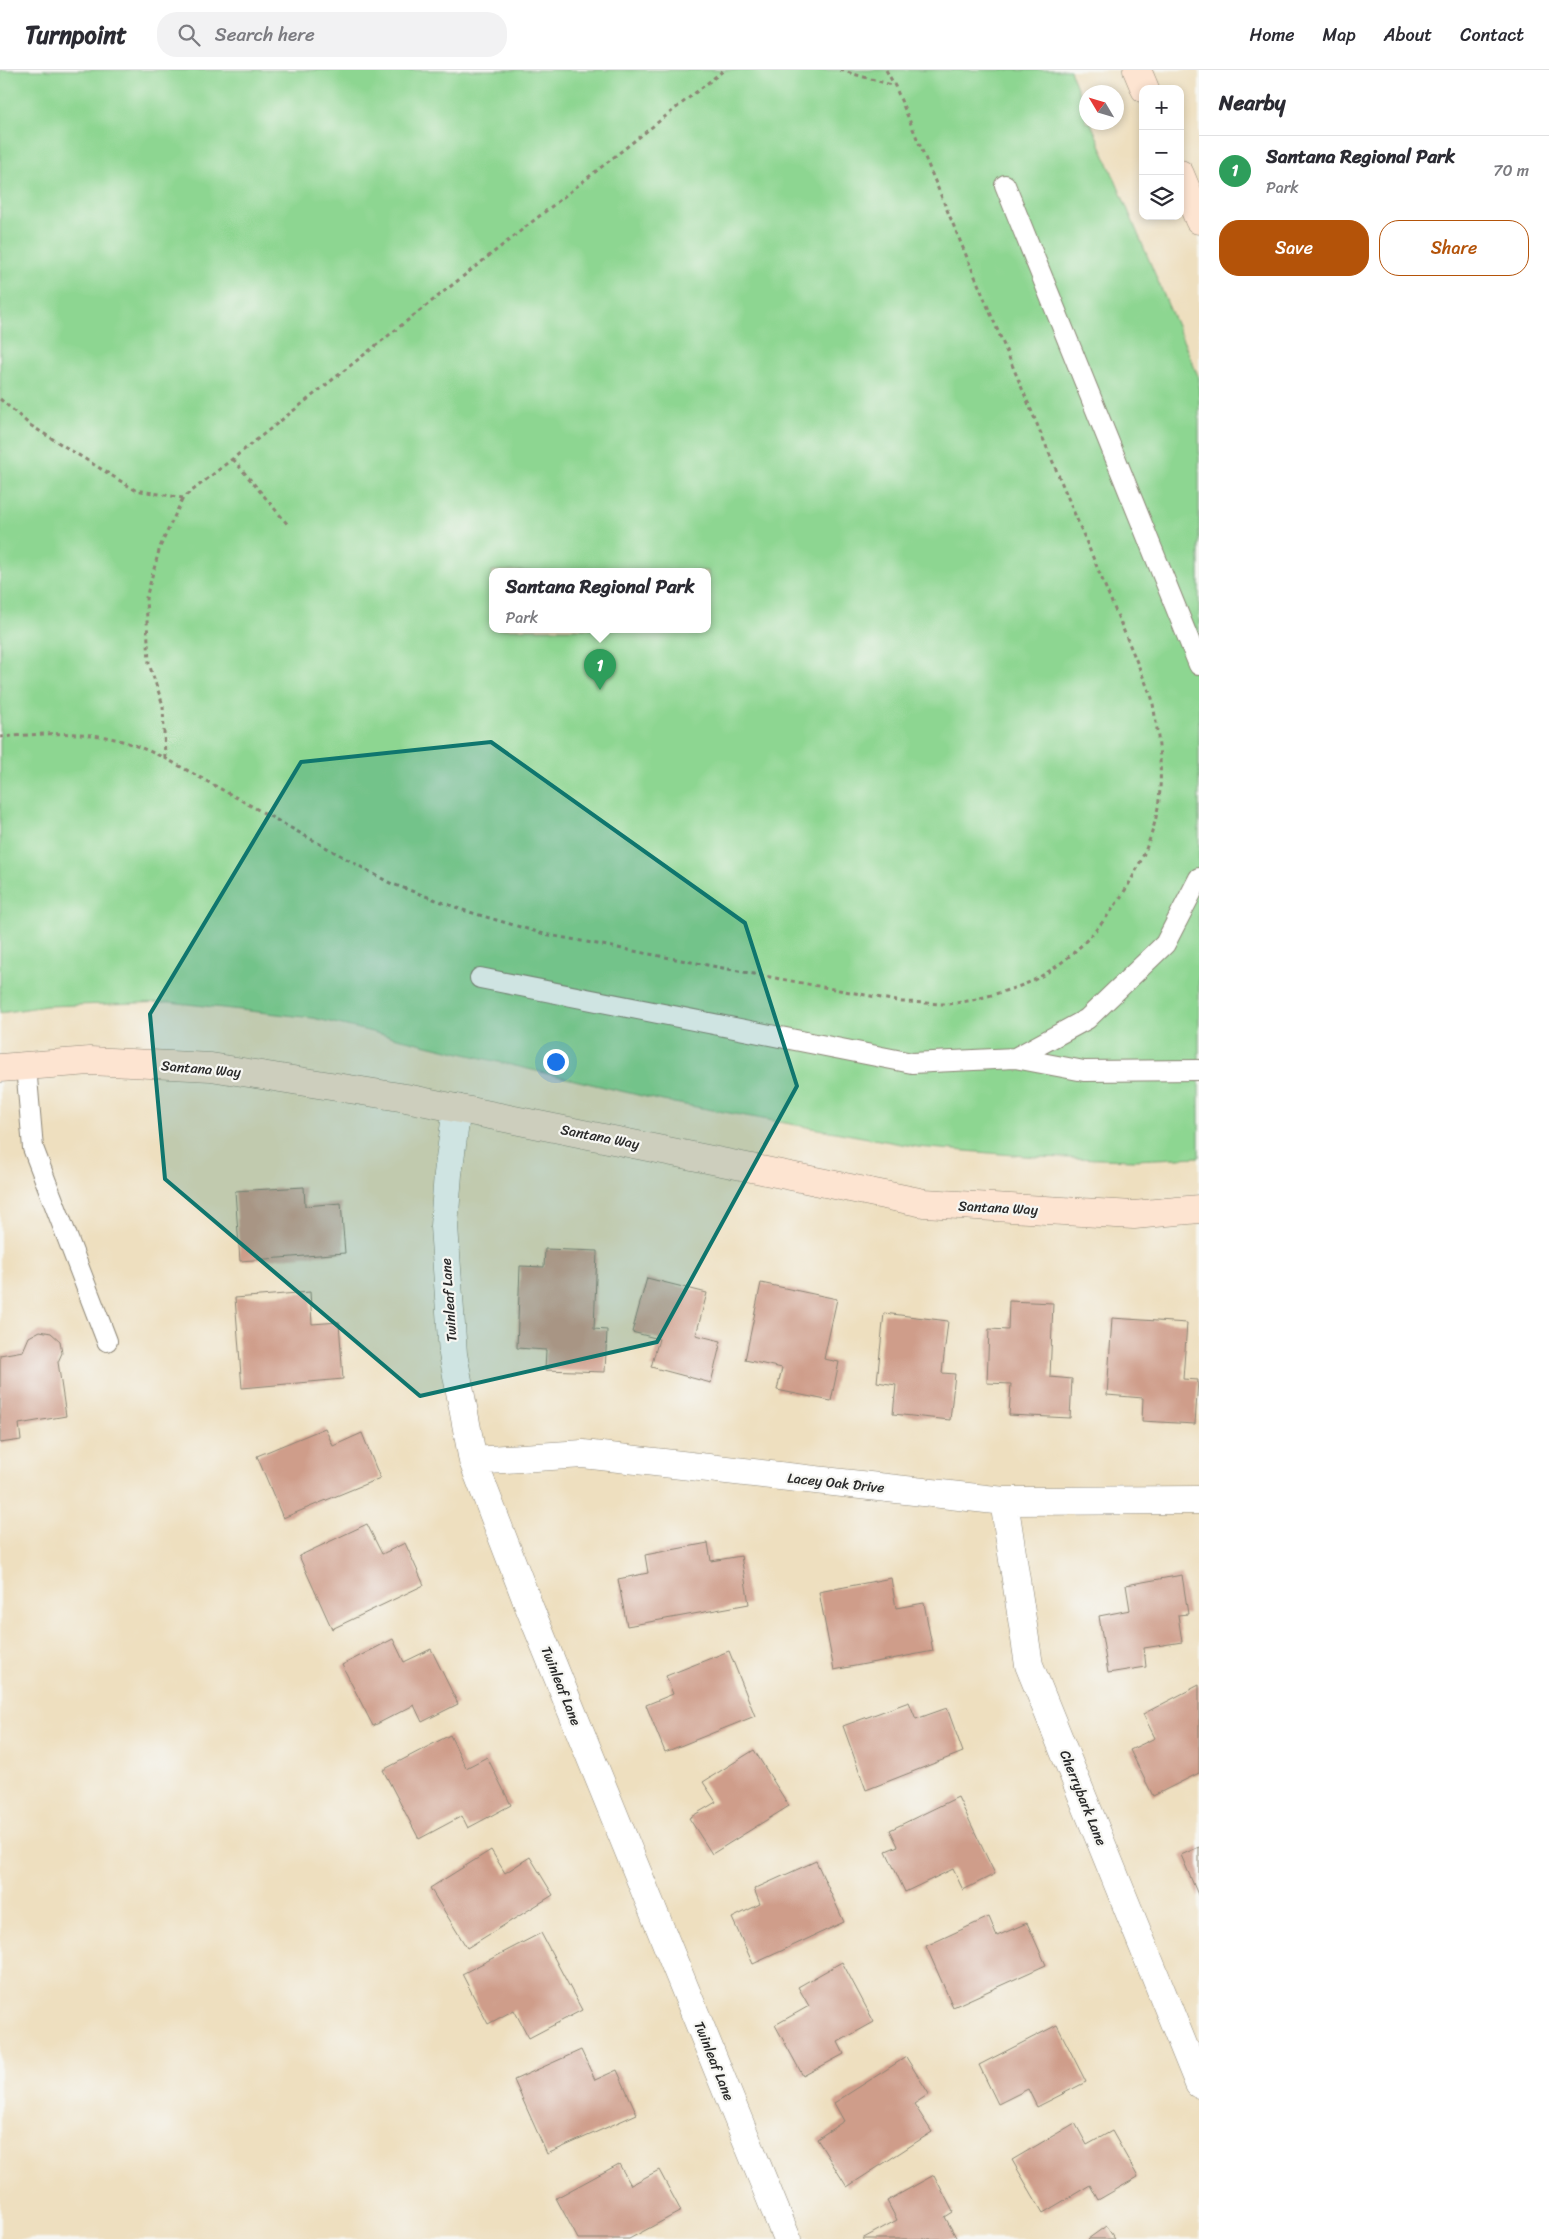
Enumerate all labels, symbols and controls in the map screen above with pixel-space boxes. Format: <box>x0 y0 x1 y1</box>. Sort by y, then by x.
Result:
search box <box>157 12 507 57</box>
text: Turnpoint <box>25 14 127 56</box>
text: Search here <box>215 18 315 51</box>
text: Home <box>1250 19 1295 51</box>
text: Map <box>1323 19 1356 51</box>
text: About <box>1384 19 1432 51</box>
text: Contact <box>1460 19 1524 51</box>
icon: search <box>175 21 203 49</box>
text: Nearby <box>1219 84 1285 122</box>
north arrow <box>1079 85 1124 130</box>
map controls <box>1139 85 1184 220</box>
button: + <box>1139 85 1184 130</box>
button: − <box>1139 130 1184 175</box>
text: Santana Regional Park <box>1266 140 1455 173</box>
text: 1 <box>1232 156 1238 185</box>
text: 70 m <box>1493 156 1529 185</box>
text: Park <box>1266 173 1299 202</box>
button: layers <box>1139 175 1184 220</box>
button: Save <box>1219 220 1369 276</box>
button: Share <box>1379 220 1529 276</box>
popup <box>489 568 711 633</box>
text: Santana Regional Park <box>506 570 694 603</box>
text: Park <box>506 603 538 632</box>
pin: 1 <box>584 649 616 690</box>
your location <box>543 1049 569 1075</box>
street label: Santana Way <box>160 1053 243 1085</box>
street label: Santana Way <box>558 1117 642 1157</box>
street label: Santana Way <box>957 1193 1039 1223</box>
street label: Twinleaf Lane <box>434 1257 464 1343</box>
street label: Lacey Oak Drive <box>786 1465 886 1501</box>
street label: Twinleaf Lane <box>534 1642 588 1730</box>
street label: Cherrybark Lane <box>1052 1746 1114 1850</box>
street label: Twinleaf Lane <box>687 2017 741 2105</box>

